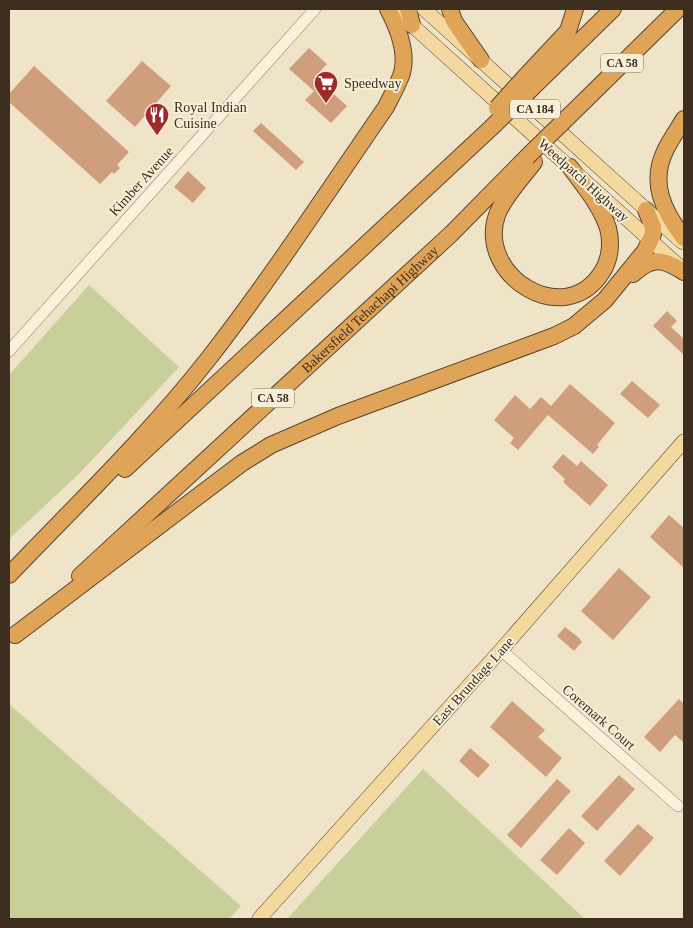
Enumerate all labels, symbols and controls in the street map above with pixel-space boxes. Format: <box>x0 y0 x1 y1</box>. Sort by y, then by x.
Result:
road number: CA 58 <box>601 54 643 72</box>
supermarket icon: Speedway <box>313 70 339 104</box>
place label: Speedway <box>344 76 402 91</box>
place label: Royal Indian Cuisine <box>174 100 247 131</box>
road number: CA 184 <box>510 100 560 118</box>
restaurant icon: Royal Indian Cuisine <box>144 102 170 136</box>
street label: Weedpatch Highway <box>535 136 632 225</box>
street label: Kimber Avenue <box>106 144 176 219</box>
street label: Bakersfield Tehachapi Highway <box>299 243 441 376</box>
road number: CA 58 <box>252 388 294 408</box>
street label: East Brundage Lane <box>430 634 517 729</box>
street label: Coremark Court <box>559 682 638 753</box>

